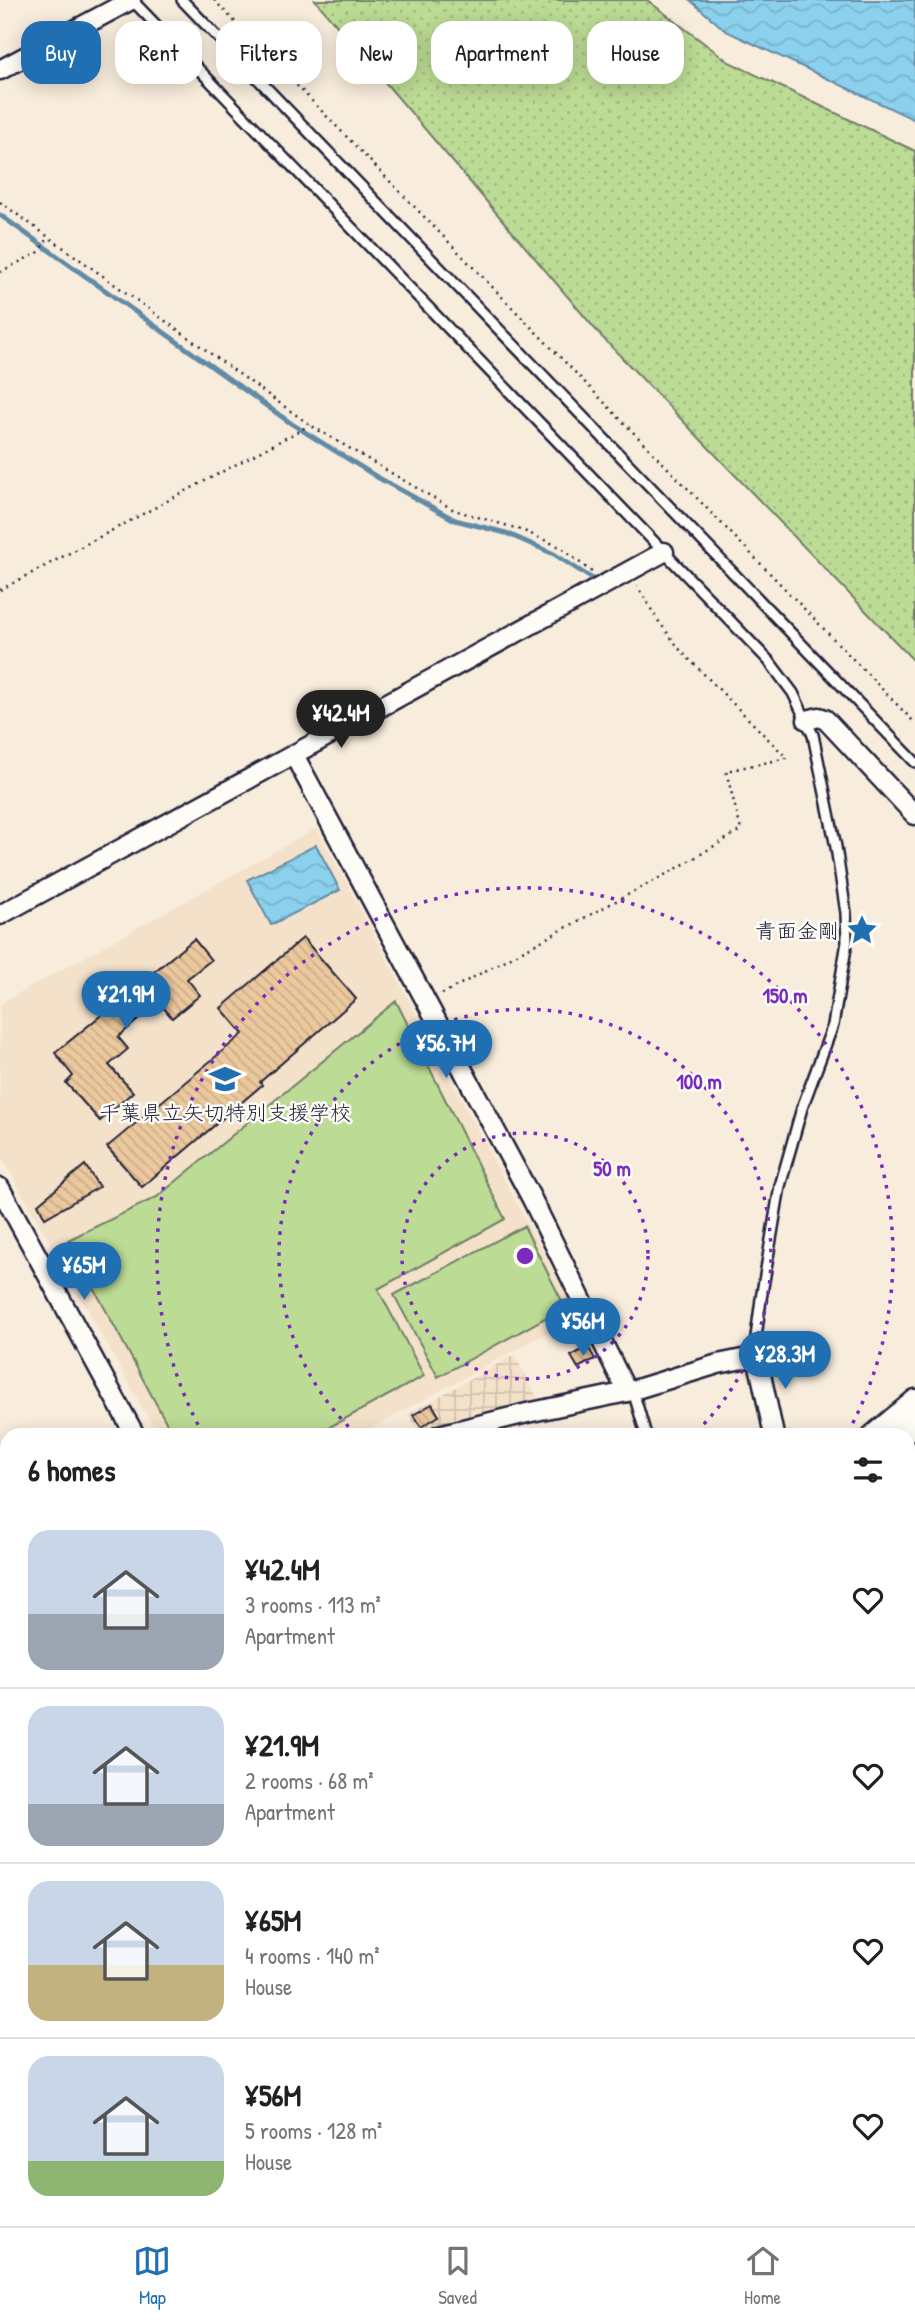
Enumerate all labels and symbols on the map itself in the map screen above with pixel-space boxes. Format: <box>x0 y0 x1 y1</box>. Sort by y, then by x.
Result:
pin: ¥42.4M <box>284 690 398 750</box>
place icon: 青面金剛 <box>845 913 879 947</box>
place label: 青面金剛 <box>755 916 839 945</box>
pin: ¥21.9M <box>69 972 183 1031</box>
text: 150 m <box>762 981 808 1010</box>
pin: ¥56.7M <box>389 1020 503 1080</box>
school or university icon: 千葉県立矢切特別支援学校 <box>208 1062 242 1096</box>
text: 100 m <box>676 1067 722 1096</box>
place label: 千葉県立矢切特別支援学校 <box>99 1098 351 1127</box>
text: 50 m <box>593 1154 631 1183</box>
pin: ¥65M <box>43 1242 125 1302</box>
centre of rings <box>513 1244 537 1268</box>
pin: ¥56M <box>542 1298 624 1358</box>
pin: ¥28.3M <box>728 1332 842 1391</box>

